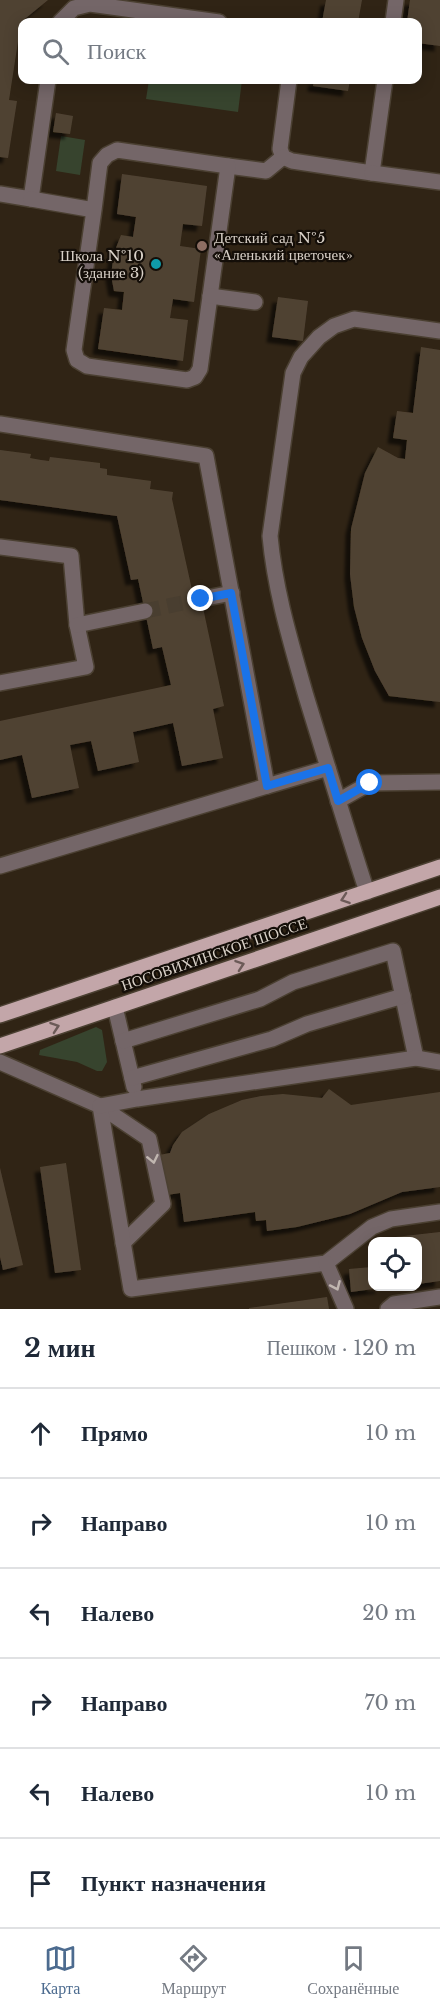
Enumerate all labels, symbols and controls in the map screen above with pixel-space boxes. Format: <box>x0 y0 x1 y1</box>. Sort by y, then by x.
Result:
search box <box>18 18 422 84</box>
icon: search <box>39 35 72 68</box>
text: Поиск <box>87 38 146 65</box>
place label: Детский сад №5 «Аленький цветочек» <box>214 228 353 264</box>
marker: Детский сад №5 «Аленький цветочек» <box>195 239 209 253</box>
place label: Школа №10 (здание 3) <box>60 246 144 282</box>
marker: Школа №10 (здание 3) <box>149 257 163 271</box>
route end <box>187 585 213 611</box>
route start <box>356 769 382 795</box>
one-way arrow <box>340 892 351 905</box>
street label: НОСОВИХИНСКОЕ ШОССЕ <box>119 913 309 995</box>
one-way arrow <box>234 959 245 972</box>
one-way arrow <box>50 1022 60 1034</box>
one-way arrow <box>146 1154 159 1164</box>
map controls <box>368 1237 422 1291</box>
button: locate <box>368 1237 422 1291</box>
one-way arrow <box>329 1280 341 1291</box>
text: 2 мин <box>24 1332 96 1364</box>
text: Пешком · 120 m <box>266 1336 416 1360</box>
icon: ahead <box>24 1417 57 1450</box>
text: Прямо <box>81 1420 148 1447</box>
text: 10 m <box>366 1421 416 1445</box>
icon: right <box>24 1507 57 1540</box>
text: Направо <box>81 1510 167 1537</box>
text: 10 m <box>366 1511 416 1535</box>
icon: left <box>24 1597 57 1630</box>
text: Налево <box>81 1600 154 1627</box>
text: 20 m <box>362 1601 416 1625</box>
icon: right <box>24 1687 57 1720</box>
text: Направо <box>81 1690 167 1717</box>
text: 70 m <box>364 1691 416 1715</box>
icon: left <box>24 1777 57 1810</box>
text: Налево <box>81 1780 154 1807</box>
text: 10 m <box>366 1781 416 1805</box>
icon: arrive <box>24 1867 57 1900</box>
text: Пункт назначения <box>81 1870 266 1897</box>
tab: Карта <box>41 1942 80 1998</box>
tab: Маршрут <box>162 1942 226 1998</box>
tab: Сохранённые <box>307 1942 399 1998</box>

